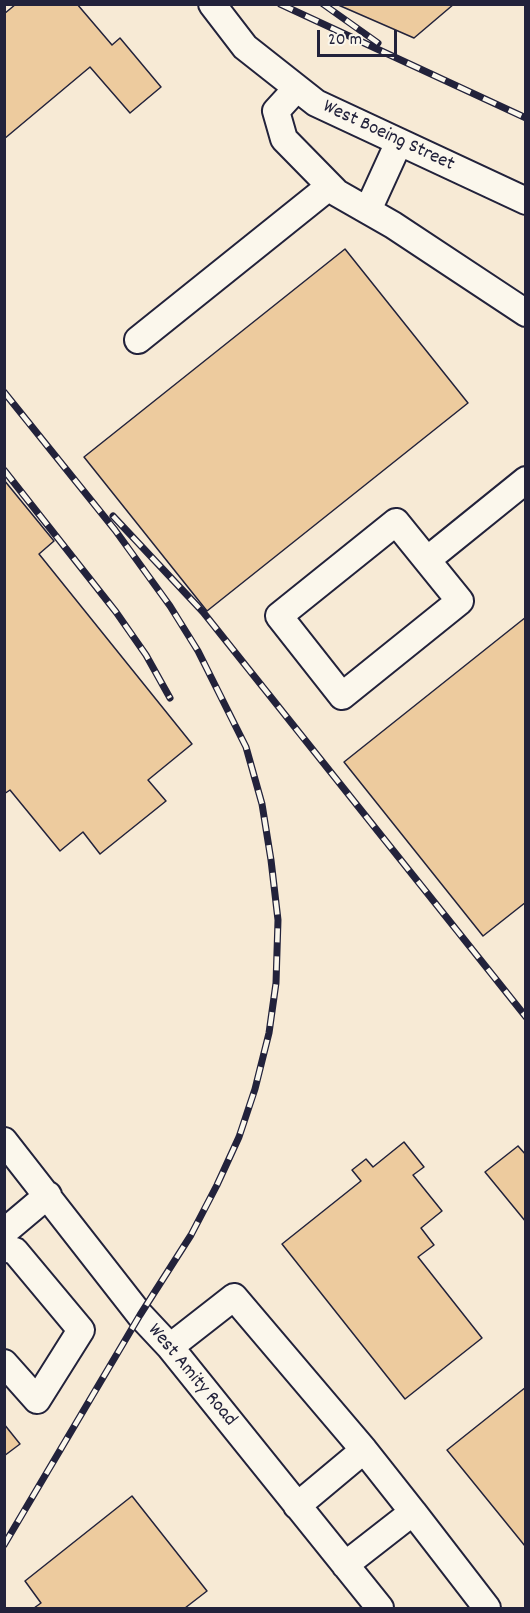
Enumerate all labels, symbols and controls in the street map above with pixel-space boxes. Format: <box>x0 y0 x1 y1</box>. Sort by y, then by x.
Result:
scale bar <box>320 18 400 56</box>
text: 20 m <box>328 28 362 53</box>
street label: West Boeing Street <box>318 96 458 178</box>
street label: West Amity Road <box>141 1320 241 1432</box>

